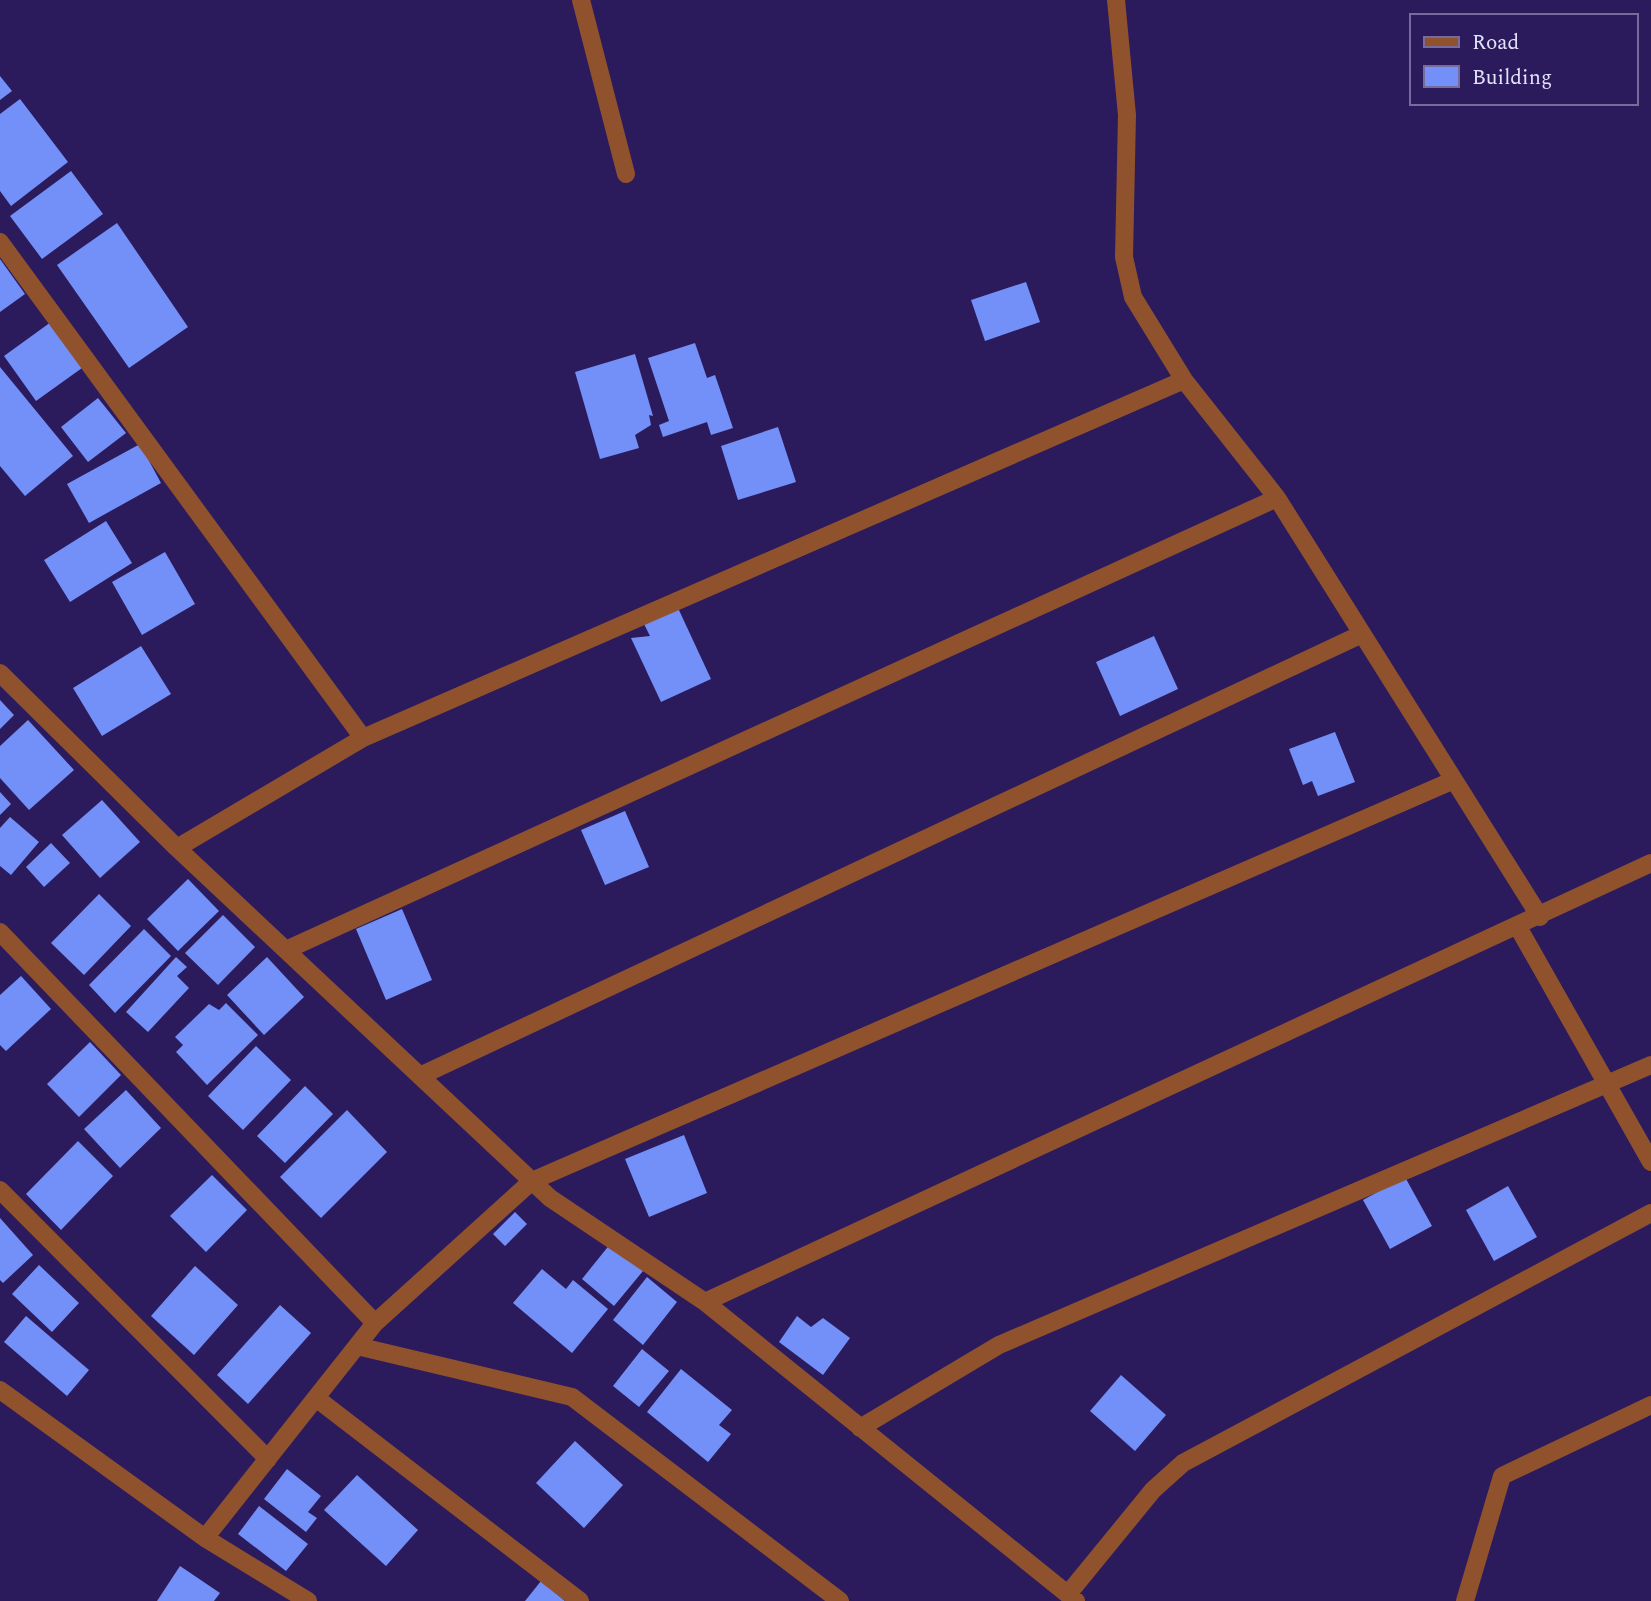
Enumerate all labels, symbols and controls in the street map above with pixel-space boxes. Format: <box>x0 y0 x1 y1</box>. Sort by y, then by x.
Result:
legend <box>1410 14 1637 105</box>
text: Road <box>1472 27 1519 59</box>
text: Building <box>1472 62 1552 94</box>

